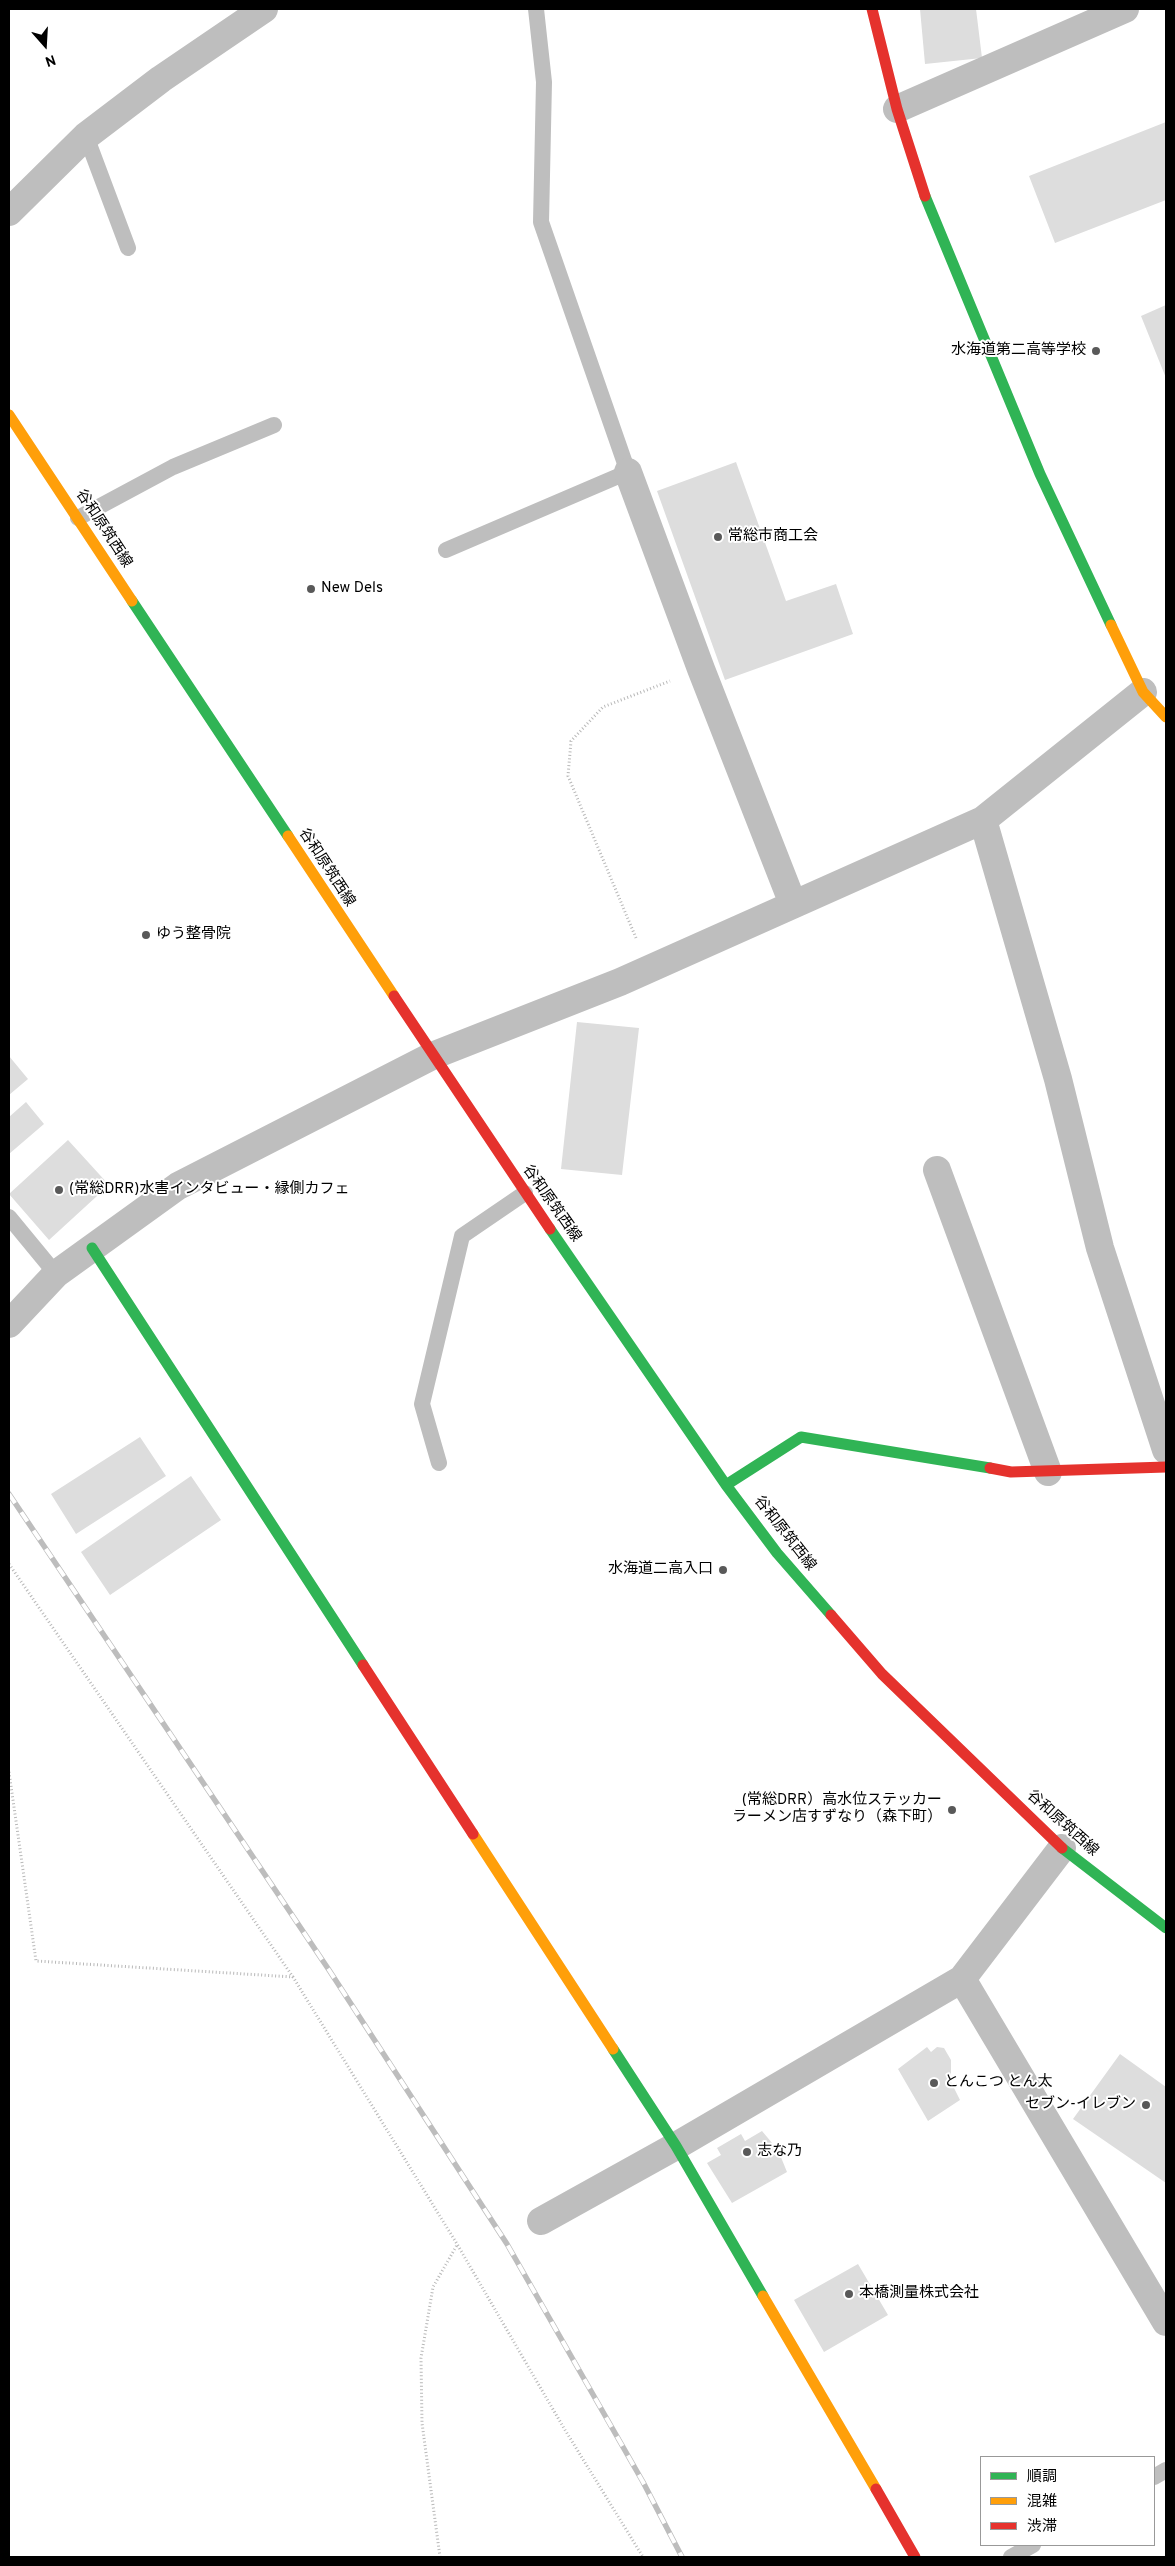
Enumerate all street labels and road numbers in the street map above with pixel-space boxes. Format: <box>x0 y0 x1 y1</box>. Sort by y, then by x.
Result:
street label: 谷和原筑西線 <box>71 486 135 572</box>
street label: 谷和原筑西線 <box>294 825 358 911</box>
street label: 谷和原筑西線 <box>518 1162 584 1246</box>
street label: 谷和原筑西線 <box>749 1493 819 1575</box>
street label: 谷和原筑西線 <box>1023 1787 1101 1861</box>

